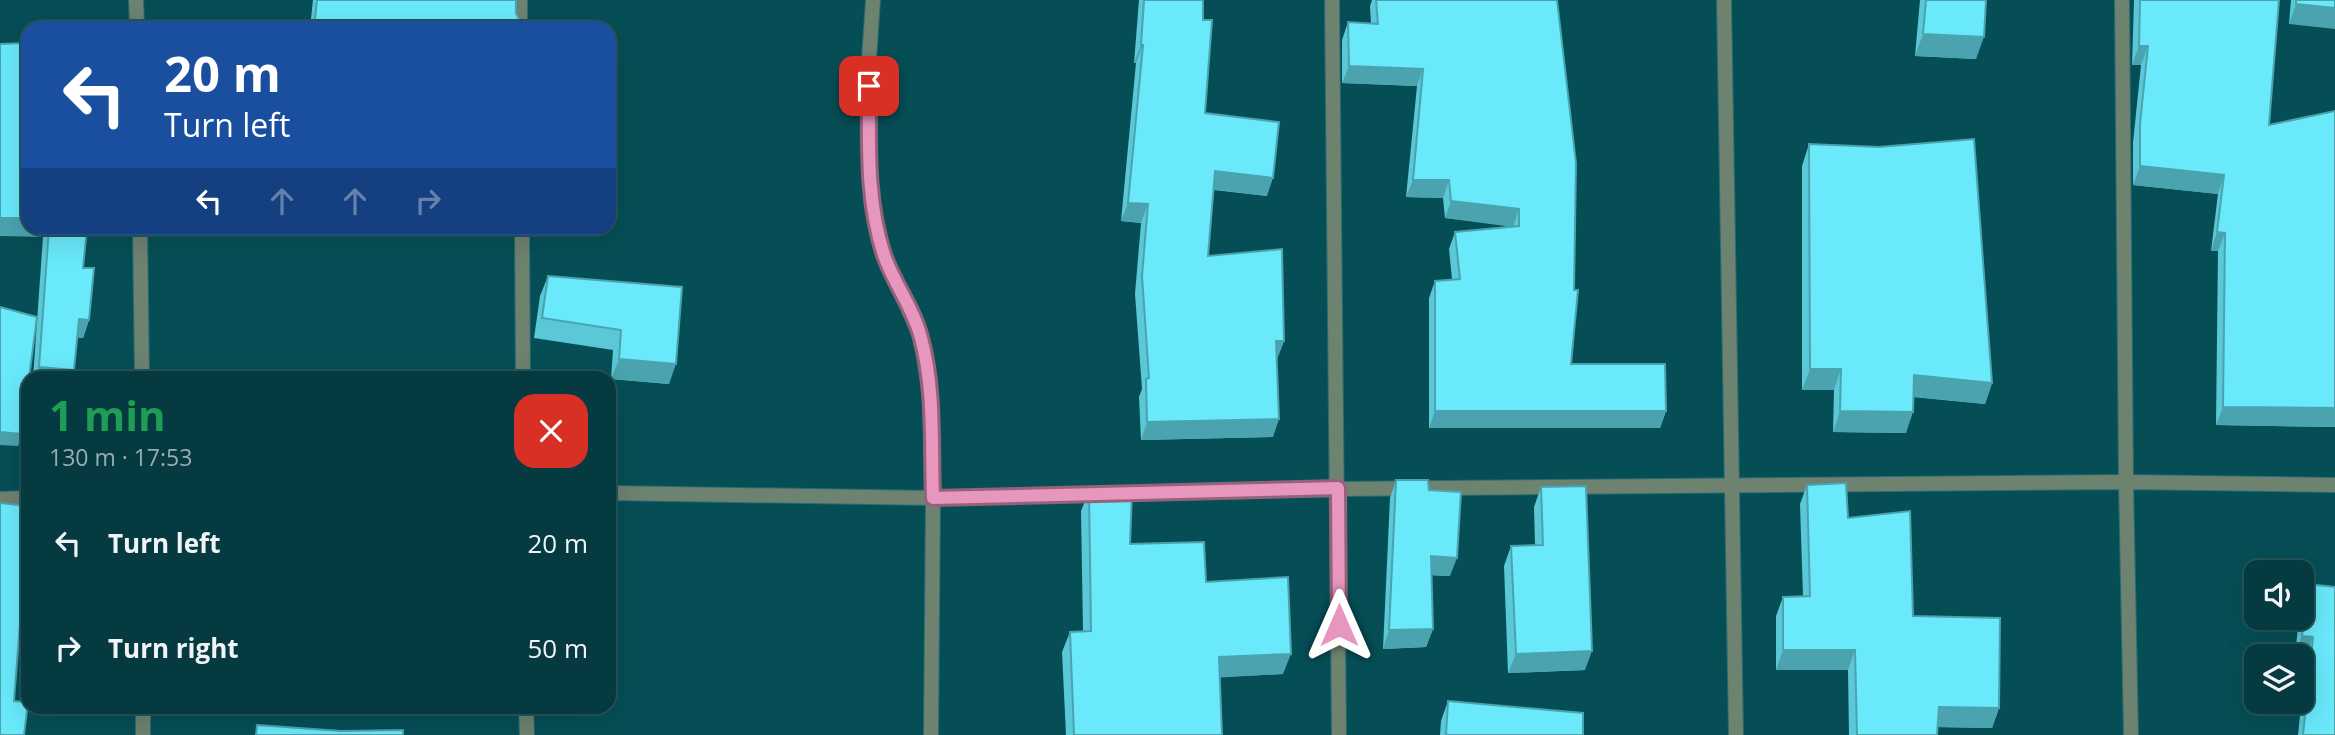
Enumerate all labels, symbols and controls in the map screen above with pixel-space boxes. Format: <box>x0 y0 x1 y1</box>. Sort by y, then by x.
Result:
text: 20 m <box>164 40 281 106</box>
icon: left <box>49 49 140 140</box>
pin <box>839 56 899 116</box>
icon: arrive <box>850 67 888 105</box>
text: Turn left <box>164 103 290 146</box>
icon: left <box>190 182 228 220</box>
icon: ahead <box>263 182 301 220</box>
icon: ahead <box>336 182 374 220</box>
icon: right <box>409 182 447 220</box>
text: 1 min <box>49 386 166 443</box>
button: close <box>514 394 588 468</box>
text: 130 m · 17:53 <box>49 441 192 473</box>
icon: left <box>49 524 87 562</box>
text: Turn left <box>108 525 220 561</box>
text: 20 m <box>527 525 588 561</box>
map controls <box>2244 560 2314 714</box>
button: sound <box>2244 560 2314 630</box>
position arrow <box>1302 588 1376 662</box>
icon: right <box>49 629 87 667</box>
text: Turn right <box>108 630 239 666</box>
text: 50 m <box>527 630 588 666</box>
button: layers <box>2244 644 2314 714</box>

